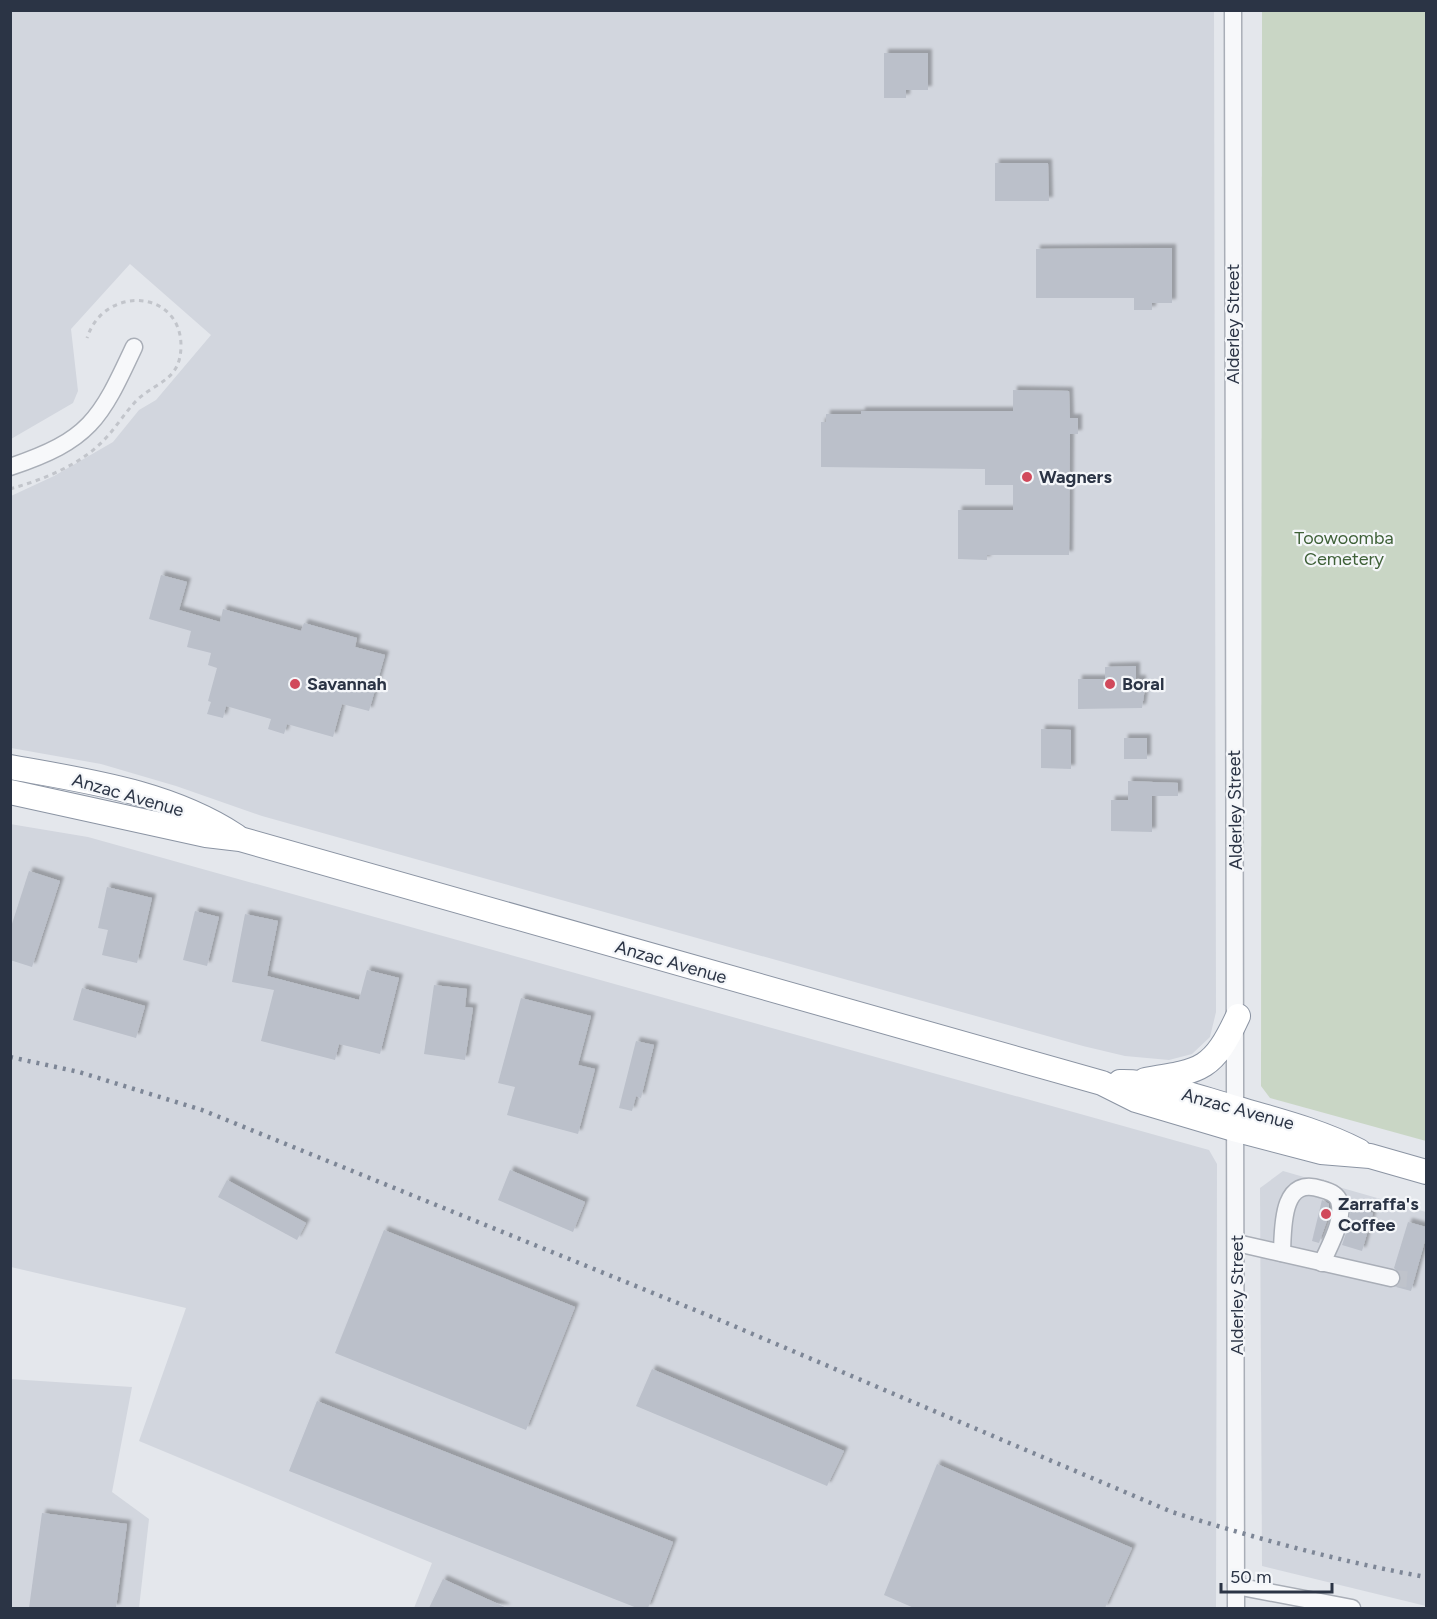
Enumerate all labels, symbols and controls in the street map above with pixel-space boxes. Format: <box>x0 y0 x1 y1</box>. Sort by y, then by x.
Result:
street label: Alderley Street <box>1222 264 1244 384</box>
place label: Wagners <box>1039 466 1112 488</box>
marker: Wagners <box>1020 470 1034 484</box>
park label: Toowoomba Cemetery <box>1294 527 1394 570</box>
place label: Savannah <box>307 673 387 695</box>
place label: Boral <box>1122 673 1164 695</box>
marker: Savannah <box>288 677 302 691</box>
marker: Boral <box>1103 677 1117 691</box>
street label: Alderley Street <box>1223 749 1247 870</box>
street label: Anzac Avenue <box>70 769 187 822</box>
street label: Anzac Avenue <box>613 936 730 989</box>
street label: Anzac Avenue <box>1179 1083 1297 1135</box>
place label: Zarraffa's Coffee <box>1338 1193 1419 1236</box>
marker: Zarraffa's Coffee <box>1319 1207 1333 1221</box>
street label: Alderley Street <box>1226 1235 1248 1355</box>
scale bar <box>1221 1556 1332 1594</box>
text: 50 m <box>1230 1566 1272 1588</box>

